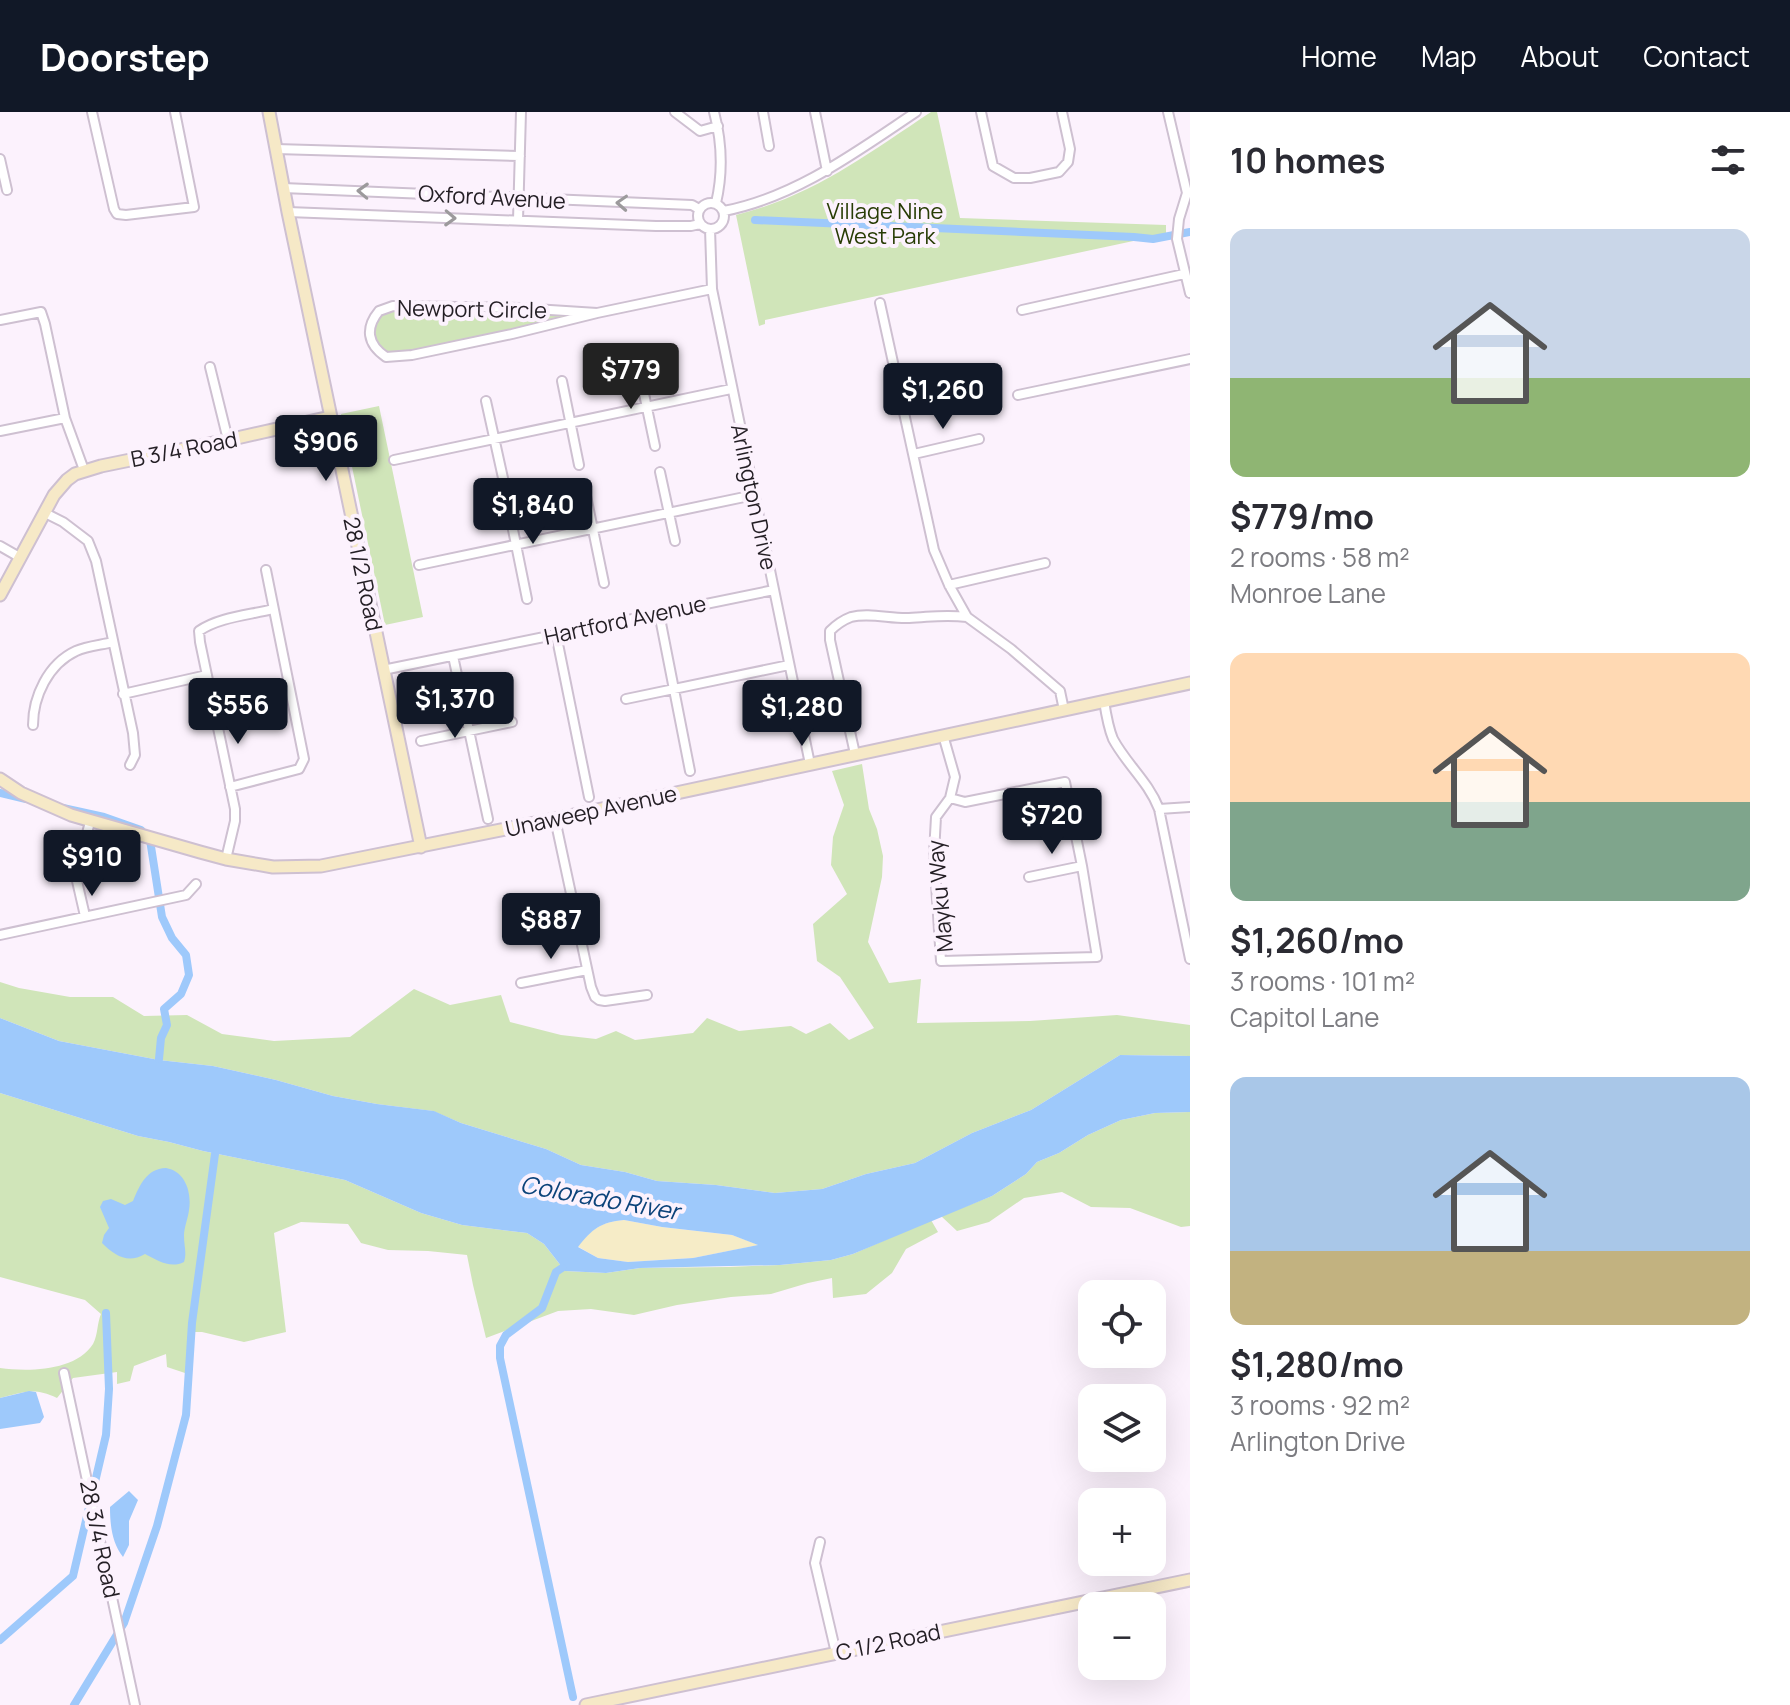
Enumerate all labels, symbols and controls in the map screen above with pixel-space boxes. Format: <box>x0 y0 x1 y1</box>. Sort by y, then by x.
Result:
text: Doorstep <box>40 30 210 82</box>
text: Home <box>1301 37 1377 75</box>
text: Map <box>1421 37 1477 75</box>
text: About <box>1521 37 1599 75</box>
text: Contact <box>1643 37 1750 75</box>
text: 10 homes <box>1230 137 1386 183</box>
icon: filters <box>1706 138 1750 182</box>
street label: Oxford Avenue <box>417 178 567 216</box>
one-way arrow <box>356 182 369 199</box>
one-way arrow <box>615 195 628 212</box>
park label: Village Nine West Park <box>827 196 944 251</box>
one-way arrow <box>444 209 457 226</box>
icon: home <box>1418 281 1562 425</box>
street label: Newport Circle <box>397 293 547 325</box>
pin: $779 <box>584 343 678 411</box>
text: $779 <box>601 351 661 387</box>
pin: $1,260 <box>878 363 1008 431</box>
text: $1,260 <box>901 371 985 407</box>
pin: $906 <box>279 415 373 483</box>
street label: Arlington Drive <box>724 421 784 573</box>
text: $906 <box>293 423 359 459</box>
street label: B 3/4 Road <box>128 424 240 474</box>
pin: $1,840 <box>468 478 598 546</box>
text: $1,840 <box>491 486 575 522</box>
text: $779/mo <box>1230 493 1374 539</box>
street label: 28 1/2 Road <box>336 514 390 634</box>
text: 2 rooms · 58 m² <box>1230 539 1410 575</box>
text: Monroe Lane <box>1230 575 1386 611</box>
street label: Hartford Avenue <box>541 588 709 652</box>
pin: $1,370 <box>390 672 520 740</box>
pin: $556 <box>191 678 285 746</box>
text: $1,370 <box>415 680 495 716</box>
pin: $1,280 <box>737 680 867 748</box>
text: $556 <box>207 686 269 722</box>
text: $1,280 <box>760 688 844 724</box>
icon: home <box>1418 705 1562 849</box>
street label: Unaweep Avenue <box>502 778 680 844</box>
pin: $720 <box>1005 788 1099 856</box>
text: $720 <box>1021 796 1083 832</box>
pin: $910 <box>45 830 139 898</box>
text: $910 <box>62 838 122 874</box>
street label: Mayku Way <box>920 838 960 953</box>
pin: $887 <box>504 893 598 961</box>
text: $887 <box>520 901 582 937</box>
text: $1,260/mo <box>1230 917 1404 963</box>
text: 3 rooms · 101 m² <box>1230 963 1415 999</box>
text: Capitol Lane <box>1230 999 1379 1035</box>
icon: home <box>1418 1129 1562 1273</box>
water label: Colorado River <box>518 1167 685 1228</box>
map controls <box>1078 1280 1166 1680</box>
button: locate <box>1078 1280 1166 1368</box>
text: $1,280/mo <box>1230 1341 1404 1387</box>
button: layers <box>1078 1384 1166 1472</box>
text: 3 rooms · 92 m² <box>1230 1387 1410 1423</box>
text: Arlington Drive <box>1230 1423 1406 1459</box>
street label: 28 3/4 Road <box>73 1477 127 1601</box>
button: + <box>1078 1488 1166 1576</box>
button: − <box>1078 1592 1166 1680</box>
street label: C 1/2 Road <box>833 1616 943 1668</box>

